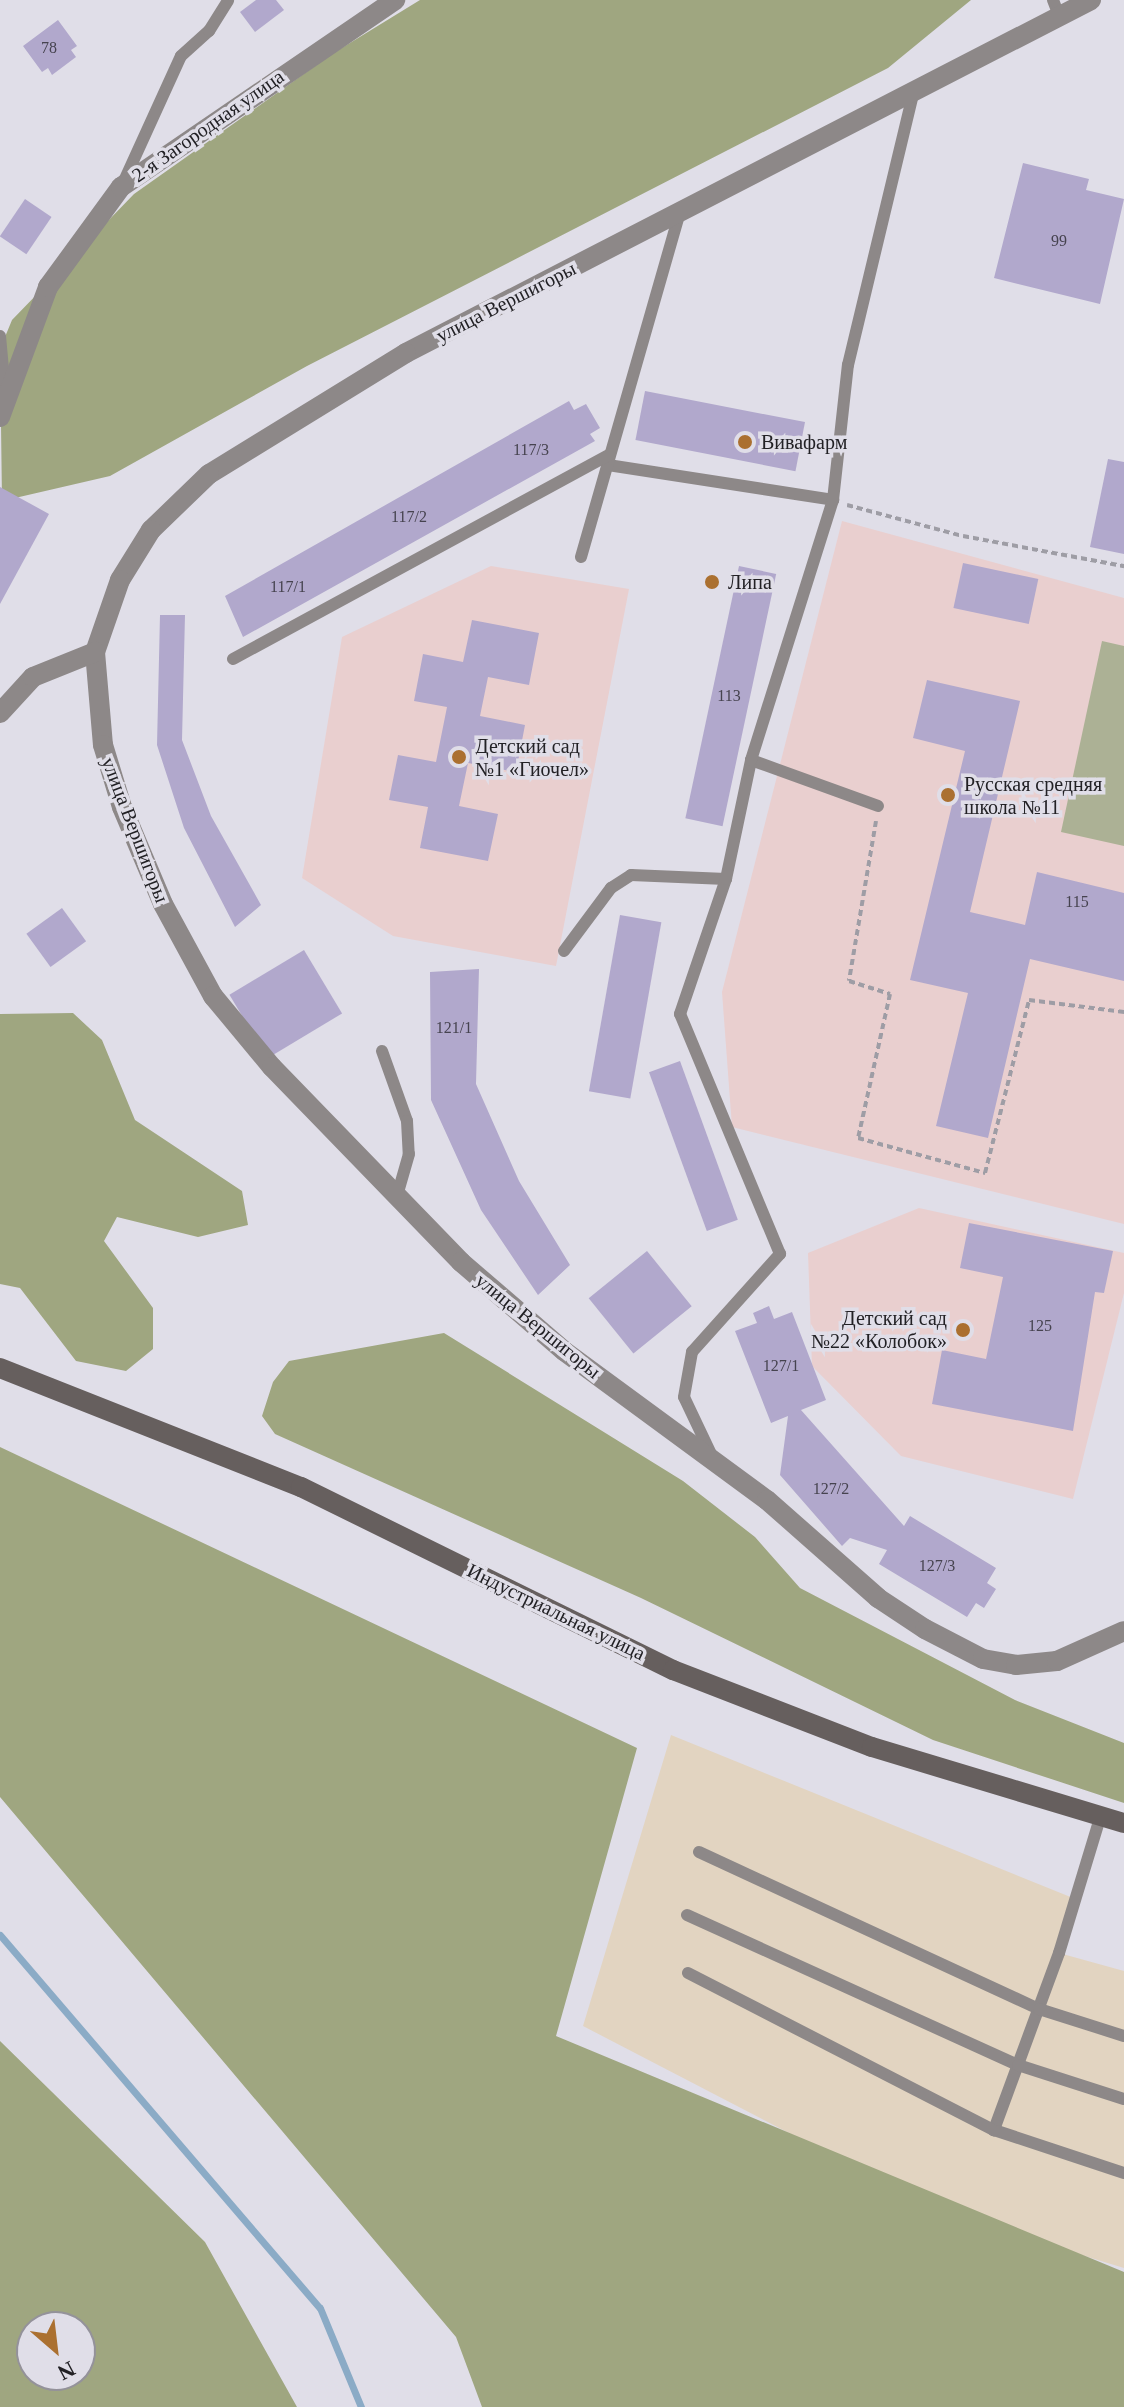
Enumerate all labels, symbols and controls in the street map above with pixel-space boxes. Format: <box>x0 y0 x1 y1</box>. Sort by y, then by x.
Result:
house number: 78 <box>41 38 57 58</box>
street label: 2-я Загородная улица <box>127 64 289 188</box>
house number: 99 <box>1051 231 1067 251</box>
street label: улица Вершигоры <box>432 256 580 348</box>
place label: Вивафарм <box>761 430 847 454</box>
marker: Вивафарм <box>736 433 754 451</box>
house number: 117/3 <box>513 440 549 460</box>
house number: 117/2 <box>391 507 427 527</box>
place label: Липа <box>728 570 772 594</box>
marker: Липа <box>703 573 721 591</box>
house number: 117/1 <box>270 577 306 597</box>
house number: 113 <box>717 686 741 706</box>
place label: Детский сад №1 «Гиочел» <box>475 734 589 781</box>
marker: Детский сад №1 «Гиочел» <box>450 748 468 766</box>
street label: улица Вершигоры <box>96 754 174 906</box>
place label: Русская средняя школа №11 <box>964 772 1102 819</box>
marker: Русская средняя школа №11 <box>939 786 957 804</box>
house number: 115 <box>1065 892 1089 912</box>
house number: 121/1 <box>436 1018 472 1038</box>
street label: улица Вершигоры <box>471 1268 605 1384</box>
place label: Детский сад №22 «Колобок» <box>811 1306 947 1353</box>
house number: 125 <box>1028 1316 1052 1336</box>
marker: Детский сад №22 «Колобок» <box>954 1321 972 1339</box>
house number: 127/1 <box>763 1356 799 1376</box>
house number: 127/2 <box>813 1479 849 1499</box>
house number: 127/3 <box>919 1556 955 1576</box>
street label: Индустриальная улица <box>463 1558 649 1666</box>
north arrow <box>16 2311 96 2391</box>
text: N <box>54 2356 79 2386</box>

